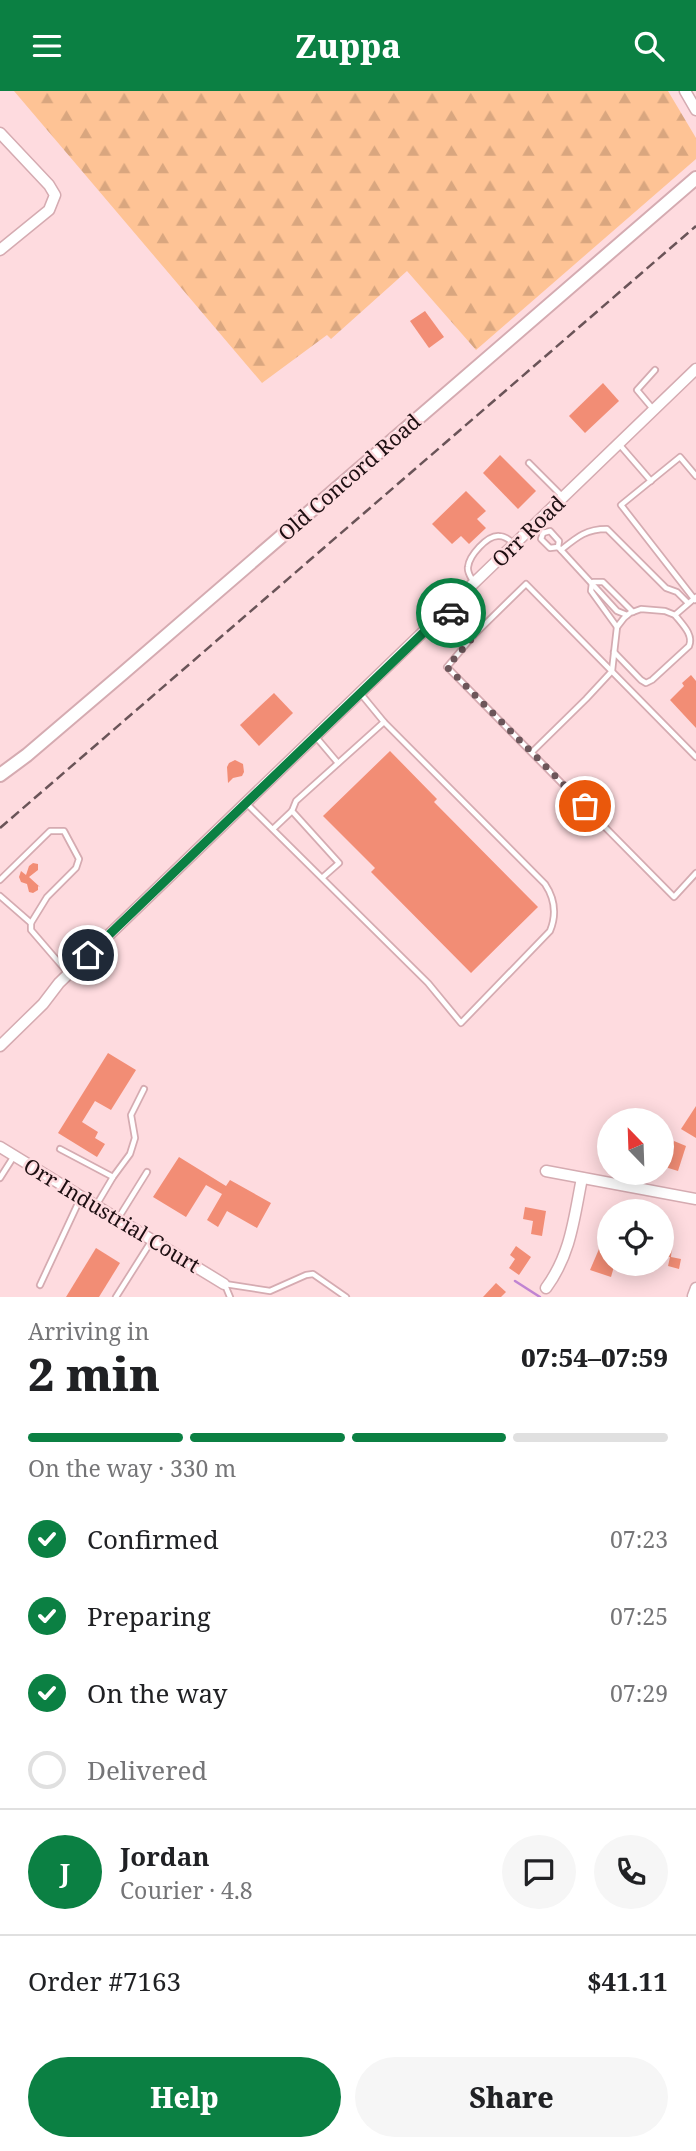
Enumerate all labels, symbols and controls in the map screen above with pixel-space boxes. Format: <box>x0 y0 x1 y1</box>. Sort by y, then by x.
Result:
text: Zuppa <box>295 24 401 67</box>
icon: menu <box>28 27 66 65</box>
icon: search <box>630 27 668 65</box>
street label: Old Concord Road <box>272 407 426 547</box>
street label: Orr Road <box>485 489 571 573</box>
courier <box>416 578 486 648</box>
icon: car <box>432 594 470 632</box>
pin <box>555 776 615 836</box>
icon: bag <box>566 787 604 825</box>
pin <box>58 925 118 985</box>
icon: home <box>69 936 107 974</box>
north arrow <box>597 1108 674 1185</box>
map controls <box>597 1108 674 1276</box>
street label: Orr Industrial Court <box>19 1151 205 1279</box>
button: locate <box>597 1199 674 1276</box>
text: Arriving in <box>28 1315 149 1347</box>
text: 07:54–07:59 <box>521 1339 668 1375</box>
text: 2 min <box>28 1342 160 1404</box>
text: On the way · 330 m <box>28 1452 236 1484</box>
icon: check <box>28 1520 66 1558</box>
text: Confirmed <box>87 1521 219 1557</box>
text: 07:23 <box>610 1523 668 1555</box>
icon: check <box>28 1597 66 1635</box>
text: Preparing <box>87 1598 211 1634</box>
text: 07:25 <box>610 1600 668 1632</box>
icon: check <box>28 1674 66 1712</box>
text: On the way <box>87 1675 227 1711</box>
text: 07:29 <box>610 1677 668 1709</box>
text: Delivered <box>87 1752 207 1788</box>
button: chat <box>502 1835 576 1909</box>
button: phone <box>594 1835 668 1909</box>
text: Jordan <box>120 1838 210 1874</box>
text: J <box>60 1854 70 1890</box>
text: Courier · 4.8 <box>120 1874 253 1906</box>
text: Order #7163 <box>28 1963 181 1999</box>
text: $41.11 <box>587 1963 668 1999</box>
button: Help <box>28 2057 341 2137</box>
button: Share <box>355 2057 668 2137</box>

